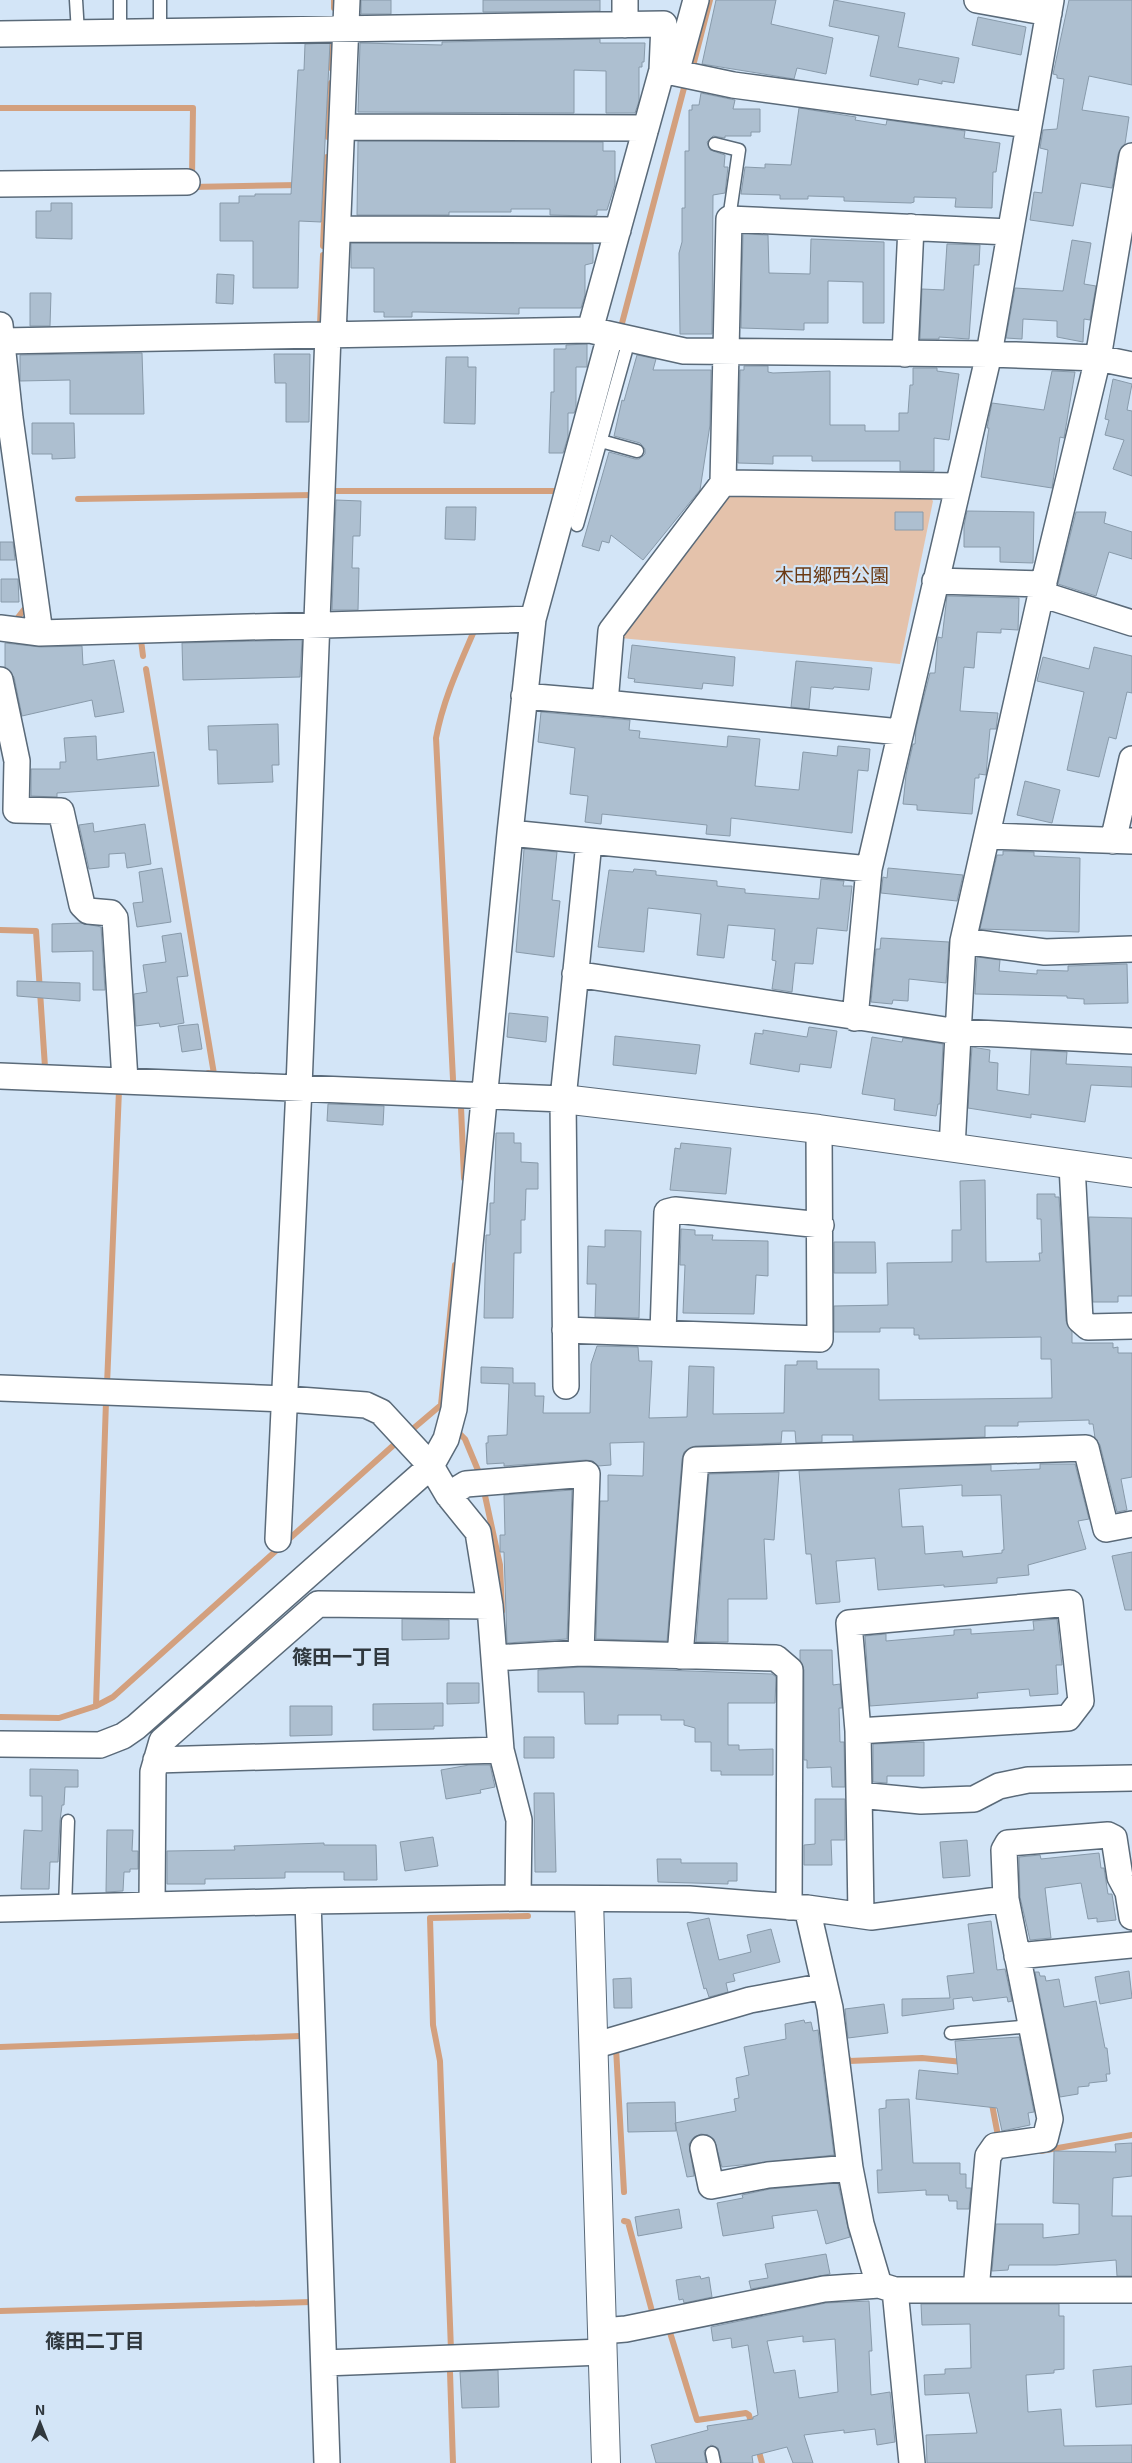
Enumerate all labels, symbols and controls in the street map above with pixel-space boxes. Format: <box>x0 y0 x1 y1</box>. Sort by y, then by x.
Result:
park label: 木田郷西公園 <box>775 563 889 586</box>
district label: 篠田一丁目 <box>292 1644 392 1668</box>
district label: 篠田二丁目 <box>45 2328 145 2352</box>
north arrow <box>15 2398 65 2448</box>
text: N <box>35 2401 45 2418</box>

